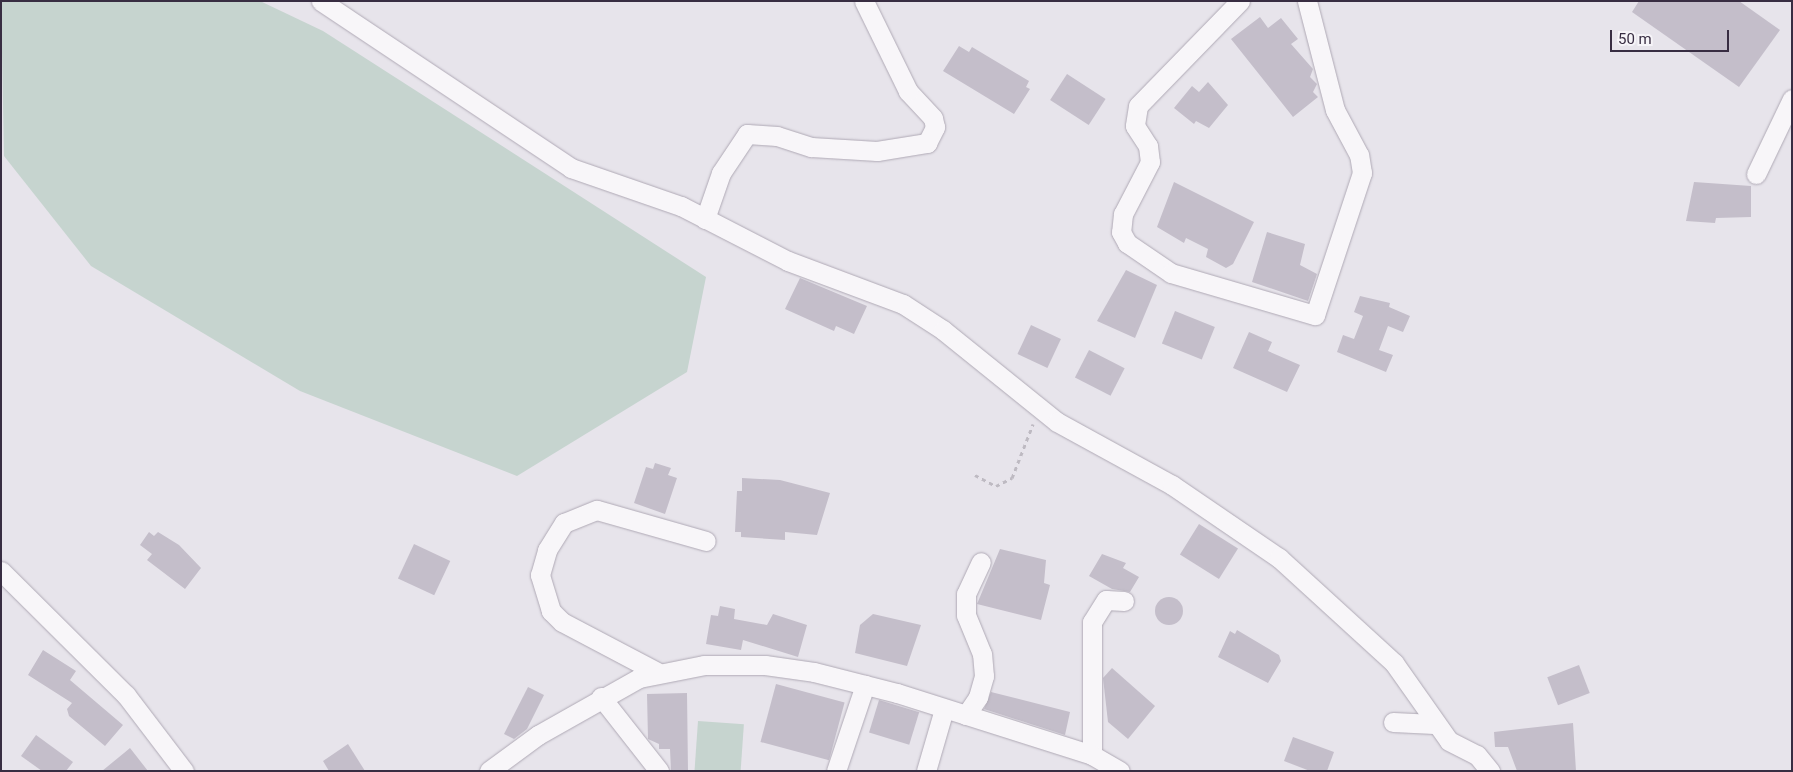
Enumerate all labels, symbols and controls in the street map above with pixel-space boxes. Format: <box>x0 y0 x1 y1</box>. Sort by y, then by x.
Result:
scale bar <box>1613 20 1732 52</box>
text: 50 m <box>1618 30 1652 48</box>

